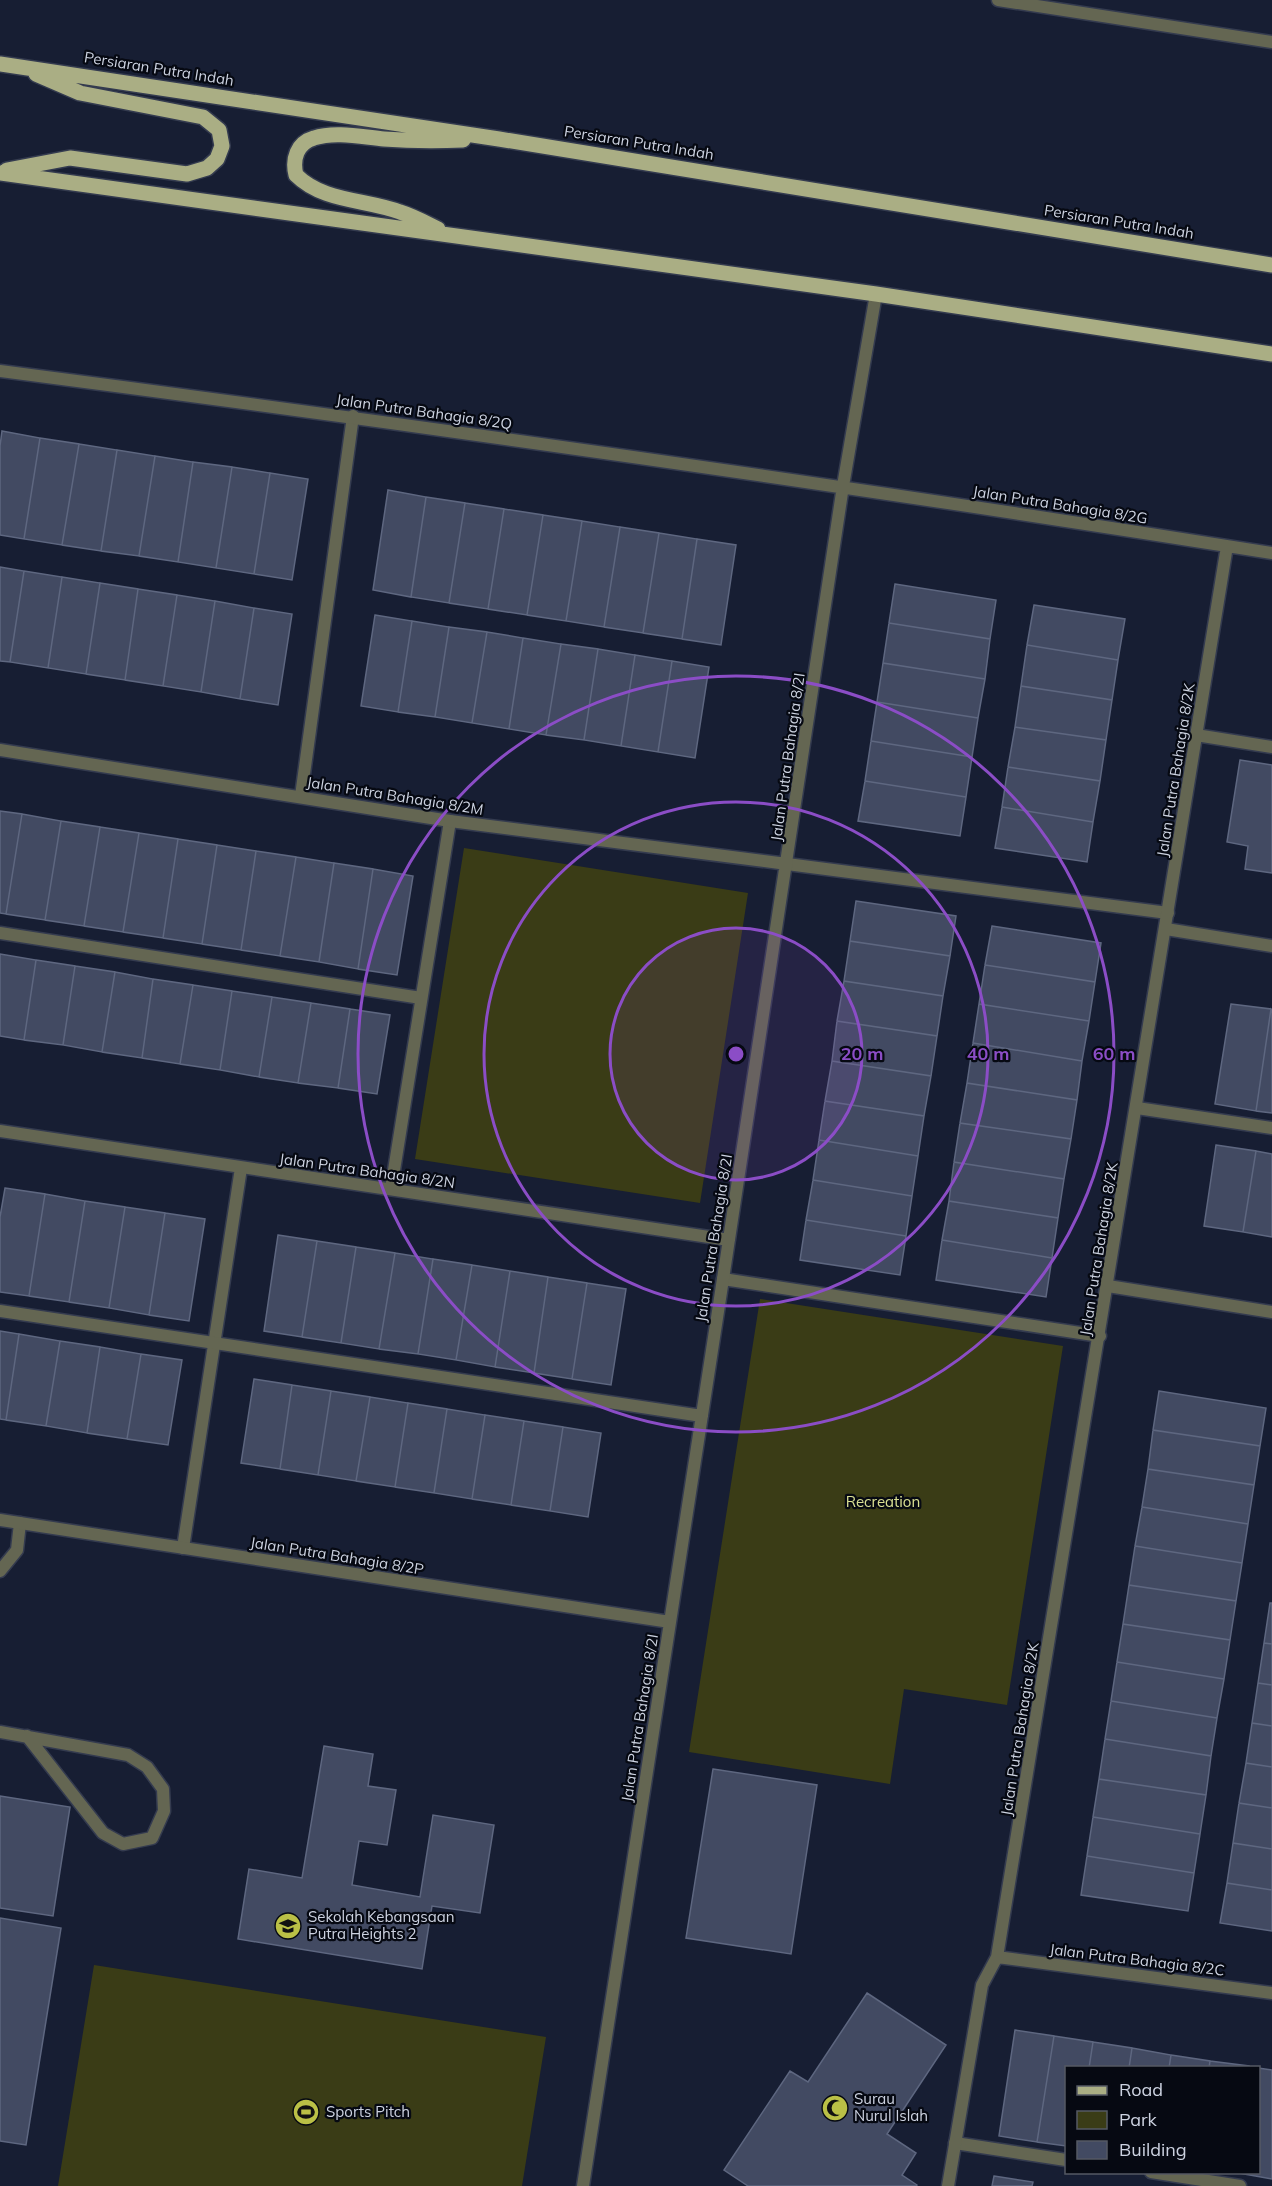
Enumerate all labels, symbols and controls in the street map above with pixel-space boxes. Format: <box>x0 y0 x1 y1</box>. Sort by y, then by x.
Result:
street label: Persiaran Putra Indah <box>83 47 235 90</box>
street label: Persiaran Putra Indah <box>563 121 715 164</box>
street label: Persiaran Putra Indah <box>1043 200 1195 243</box>
street label: Jalan Putra Bahagia 8/2Q <box>335 390 513 433</box>
street label: Jalan Putra Bahagia 8/2G <box>971 481 1149 528</box>
street label: Jalan Putra Bahagia 8/2I <box>766 672 809 842</box>
street label: Jalan Putra Bahagia 8/2K <box>1152 681 1199 858</box>
street label: Jalan Putra Bahagia 8/2M <box>305 772 485 819</box>
text: 20 m <box>841 1042 883 1065</box>
text: 40 m <box>967 1042 1009 1065</box>
text: 60 m <box>1093 1042 1135 1065</box>
centre of rings <box>726 1044 746 1064</box>
street label: Jalan Putra Bahagia 8/2N <box>278 1149 456 1192</box>
street label: Jalan Putra Bahagia 8/2I <box>691 1153 736 1323</box>
street label: Jalan Putra Bahagia 8/2K <box>1075 1160 1122 1337</box>
park label: Recreation <box>846 1492 920 1511</box>
street label: Jalan Putra Bahagia 8/2P <box>249 1532 426 1579</box>
street label: Jalan Putra Bahagia 8/2I <box>617 1633 662 1803</box>
street label: Jalan Putra Bahagia 8/2K <box>996 1640 1043 1817</box>
place label: Sekolah Kebangsaan Putra Heights 2 <box>308 1907 454 1943</box>
school or university icon: Sekolah Kebangsaan Putra Heights 2 <box>273 1911 303 1941</box>
street label: Jalan Putra Bahagia 8/2C <box>1048 1939 1226 1980</box>
legend <box>1065 2066 1260 2174</box>
text: Road <box>1119 2078 1163 2101</box>
place label: Surau Nurul Islah <box>854 2089 928 2125</box>
mosque icon: Surau Nurul Islah <box>820 2093 850 2123</box>
sports icon: Sports Pitch <box>291 2097 321 2127</box>
place label: Sports Pitch <box>326 2102 410 2121</box>
text: Park <box>1119 2108 1158 2131</box>
text: Building <box>1119 2138 1187 2161</box>

